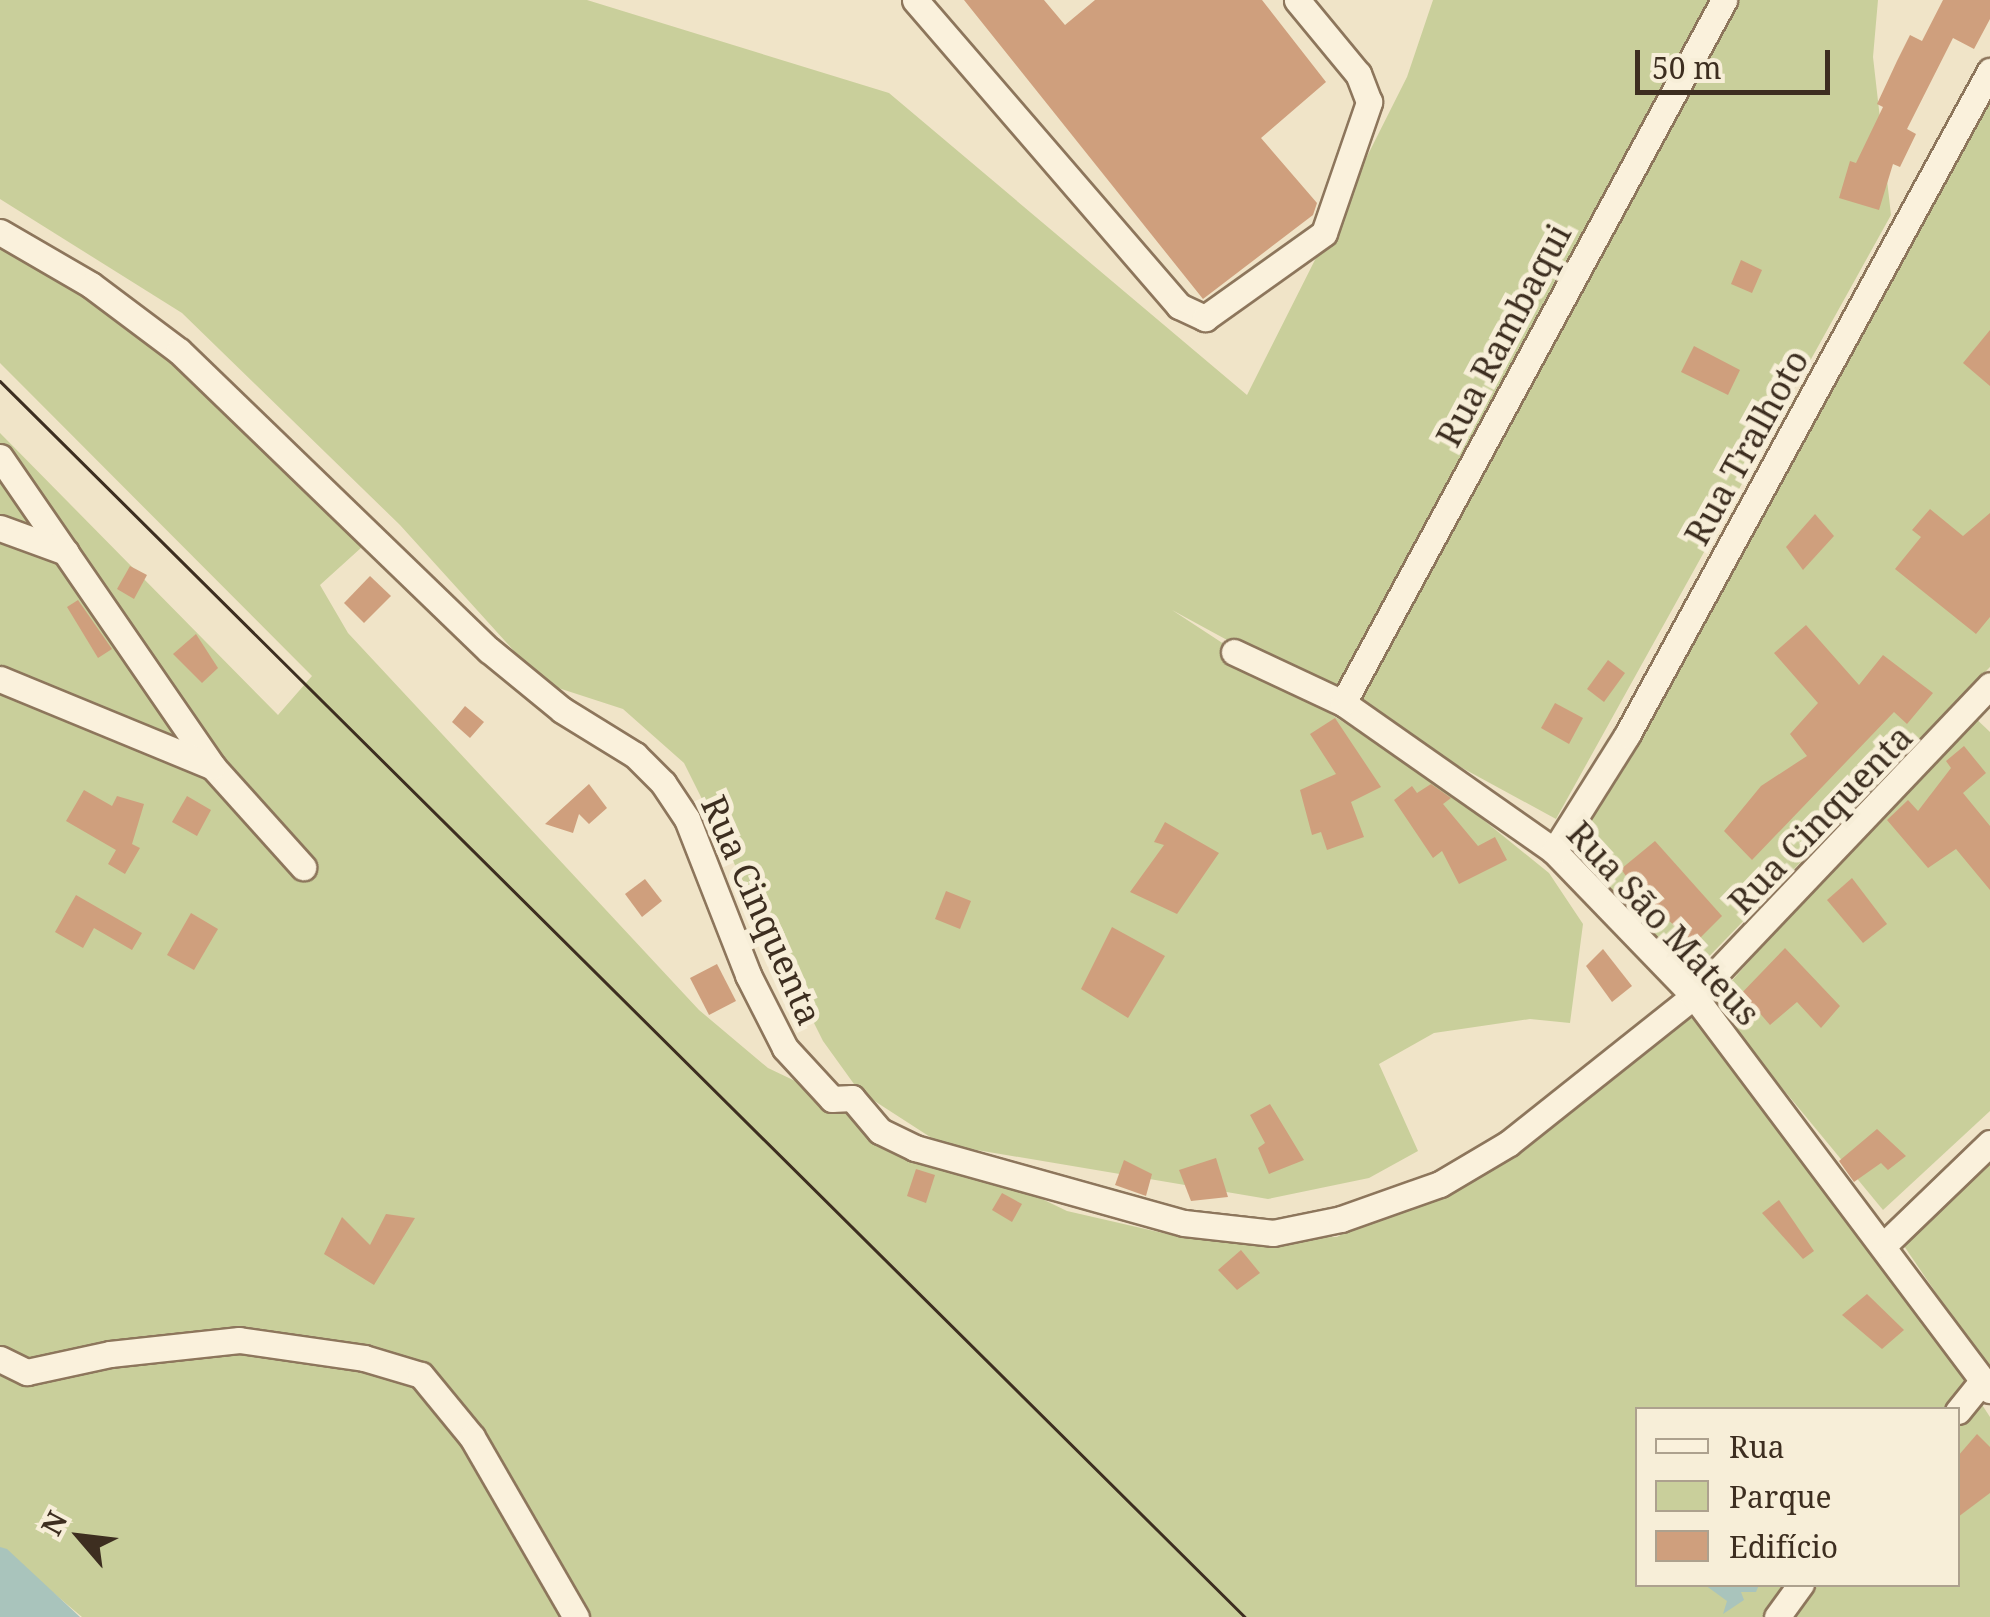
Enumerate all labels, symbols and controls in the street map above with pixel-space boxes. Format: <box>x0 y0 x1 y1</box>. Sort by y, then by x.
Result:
scale bar <box>1640 30 1835 92</box>
text: 50 m <box>1652 47 1722 88</box>
street label: Rua Rambaqui <box>1427 217 1579 453</box>
street label: Rua Tralhoto <box>1675 342 1817 552</box>
street label: Rua Cinquenta <box>1719 716 1921 922</box>
street label: Rua Cinquenta <box>693 789 831 1031</box>
street label: Rua São Mateus <box>1559 812 1769 1034</box>
legend <box>1635 1407 1960 1587</box>
text: Rua <box>1729 1426 1785 1467</box>
text: Parque <box>1729 1476 1832 1517</box>
north arrow <box>30 1487 130 1587</box>
text: N <box>32 1504 75 1542</box>
text: Edifício <box>1729 1526 1838 1567</box>

